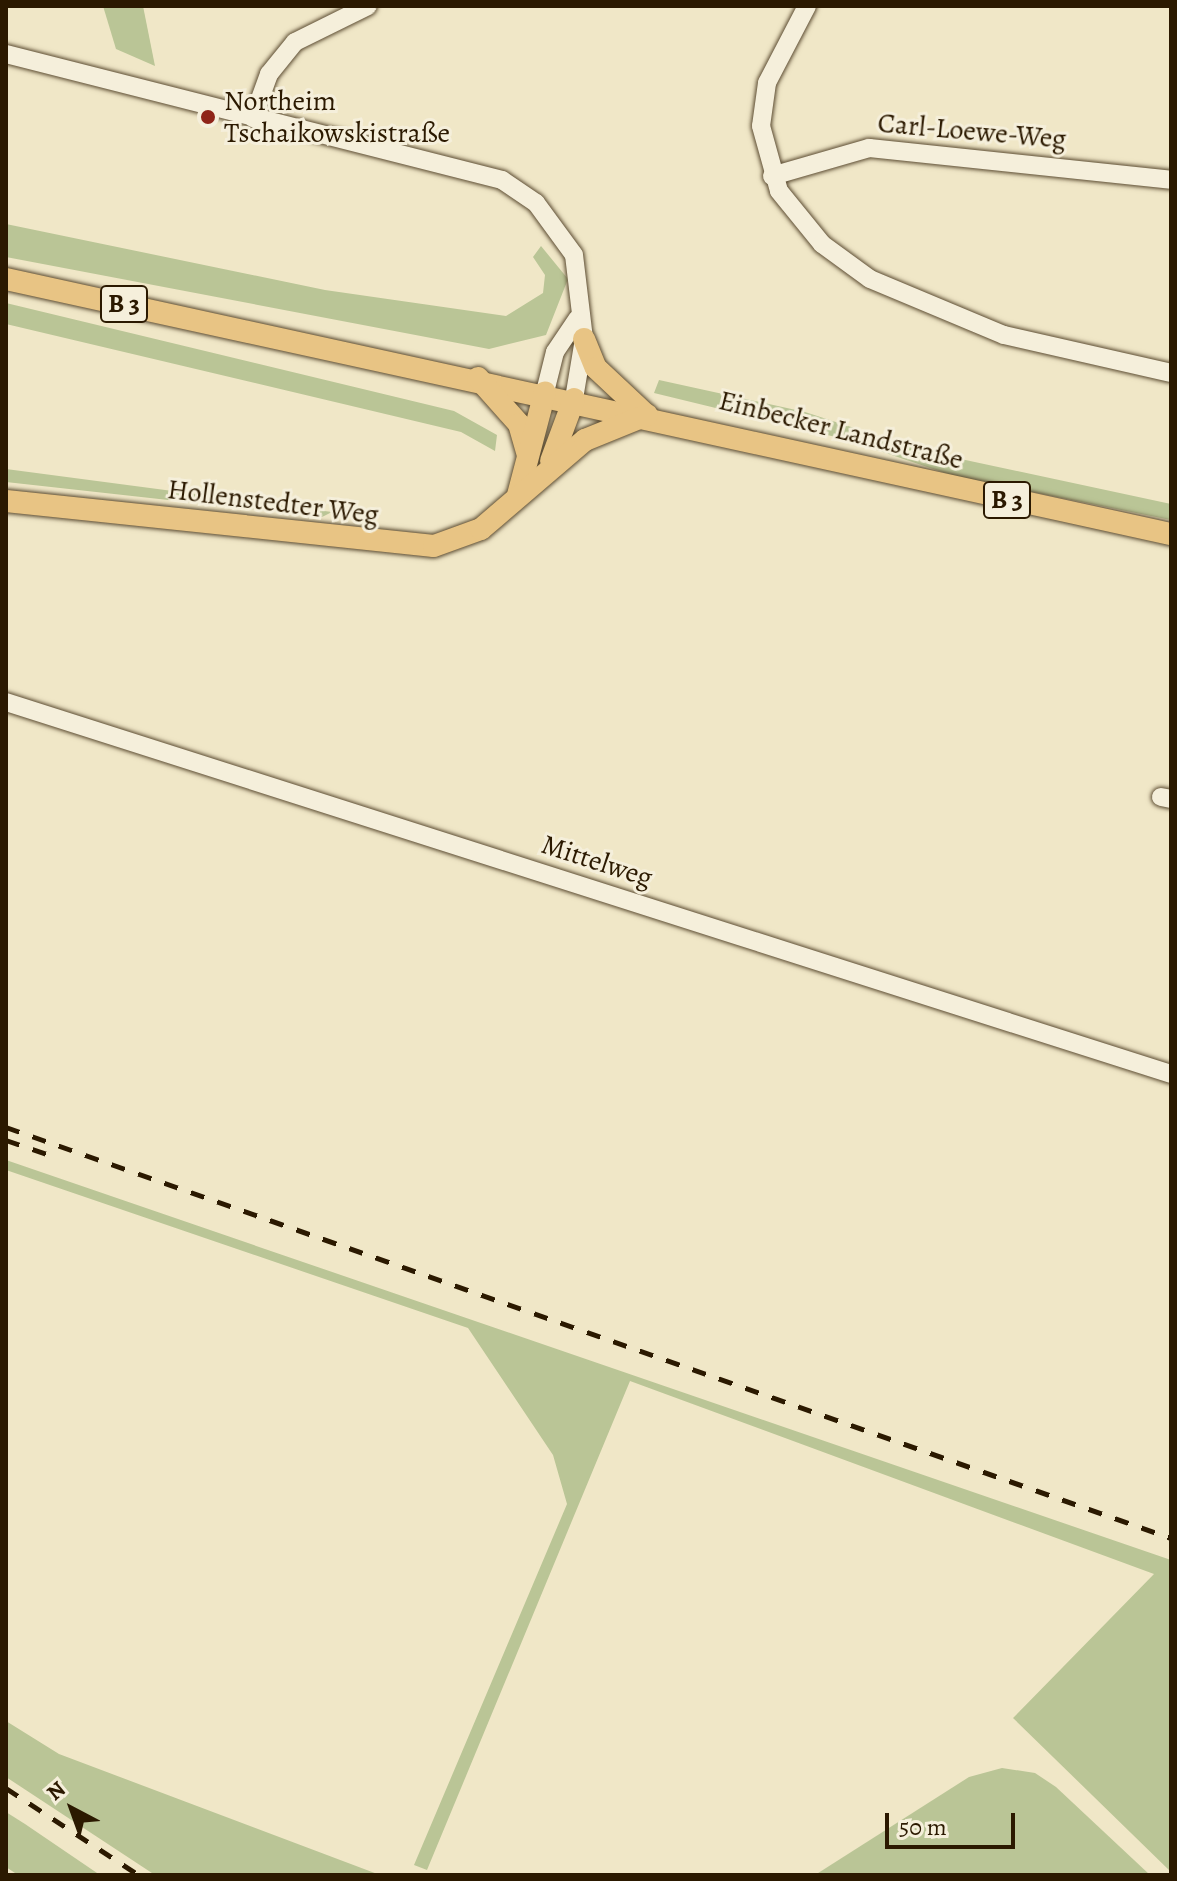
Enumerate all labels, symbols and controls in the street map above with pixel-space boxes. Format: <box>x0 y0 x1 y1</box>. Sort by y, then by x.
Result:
place label: Northeim Tschaikowskistraße <box>224 84 450 150</box>
street label: Carl-Loewe-Weg <box>876 106 1068 156</box>
marker: Northeim Tschaikowskistraße <box>199 108 217 126</box>
road number: B 3 <box>98 282 150 326</box>
street label: Einbecker Landstraße <box>715 383 967 477</box>
street label: Hollenstedter Weg <box>166 472 380 532</box>
road number: B 3 <box>981 478 1033 522</box>
street label: Mittelweg <box>537 827 657 895</box>
north arrow <box>32 1769 112 1849</box>
text: N <box>40 1774 72 1807</box>
scale bar <box>889 1797 1019 1847</box>
text: 50 m <box>899 1811 947 1843</box>

